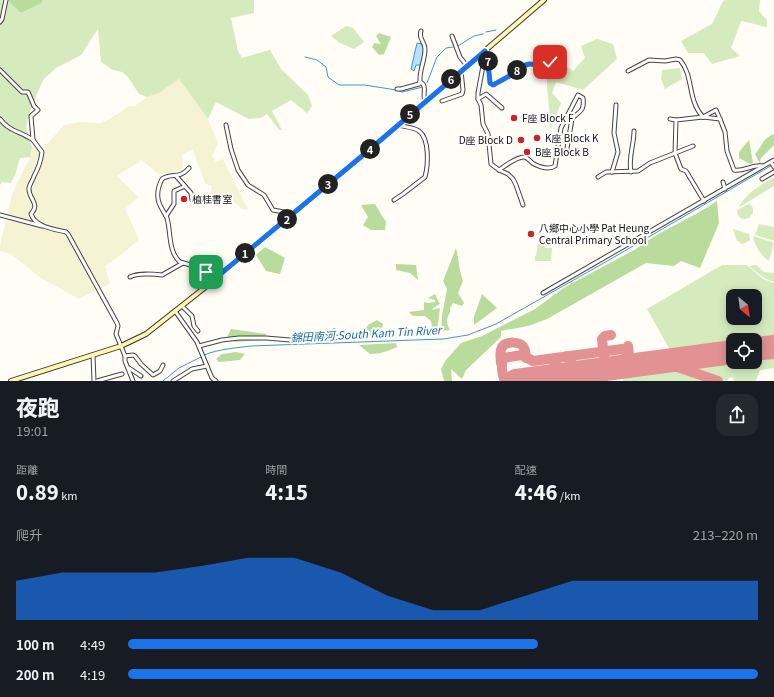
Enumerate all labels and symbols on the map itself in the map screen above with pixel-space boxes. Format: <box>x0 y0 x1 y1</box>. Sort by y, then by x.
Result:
pin <box>533 45 567 79</box>
pin: 7 <box>478 51 498 71</box>
pin: 8 <box>507 60 527 80</box>
pin: 6 <box>441 69 461 89</box>
pin: 5 <box>400 104 420 124</box>
place label: F座 Block F <box>522 110 574 125</box>
marker: F座 Block F <box>509 113 519 123</box>
place label: K座 Block K <box>545 130 599 145</box>
place label: D座 Block D <box>459 132 513 147</box>
marker: K座 Block K <box>532 133 542 143</box>
marker: D座 Block D <box>516 135 526 145</box>
pin: 4 <box>360 139 380 159</box>
place label: B座 Block B <box>535 144 589 159</box>
marker: B座 Block B <box>522 147 532 157</box>
pin: 3 <box>318 174 338 194</box>
place label: 植桂書室 <box>192 191 232 206</box>
marker: 植桂書室 <box>179 194 189 204</box>
pin: 2 <box>277 209 297 229</box>
place label: 八鄉中心小學 Pat Heung Central Primary School <box>539 220 650 247</box>
marker: 八鄉中心小學 Pat Heung Central Primary School <box>526 229 536 239</box>
pin: 1 <box>235 243 255 263</box>
pin <box>189 255 223 289</box>
north arrow <box>726 289 762 325</box>
water label: 錦田南河 South Kam Tin River <box>290 321 443 345</box>

